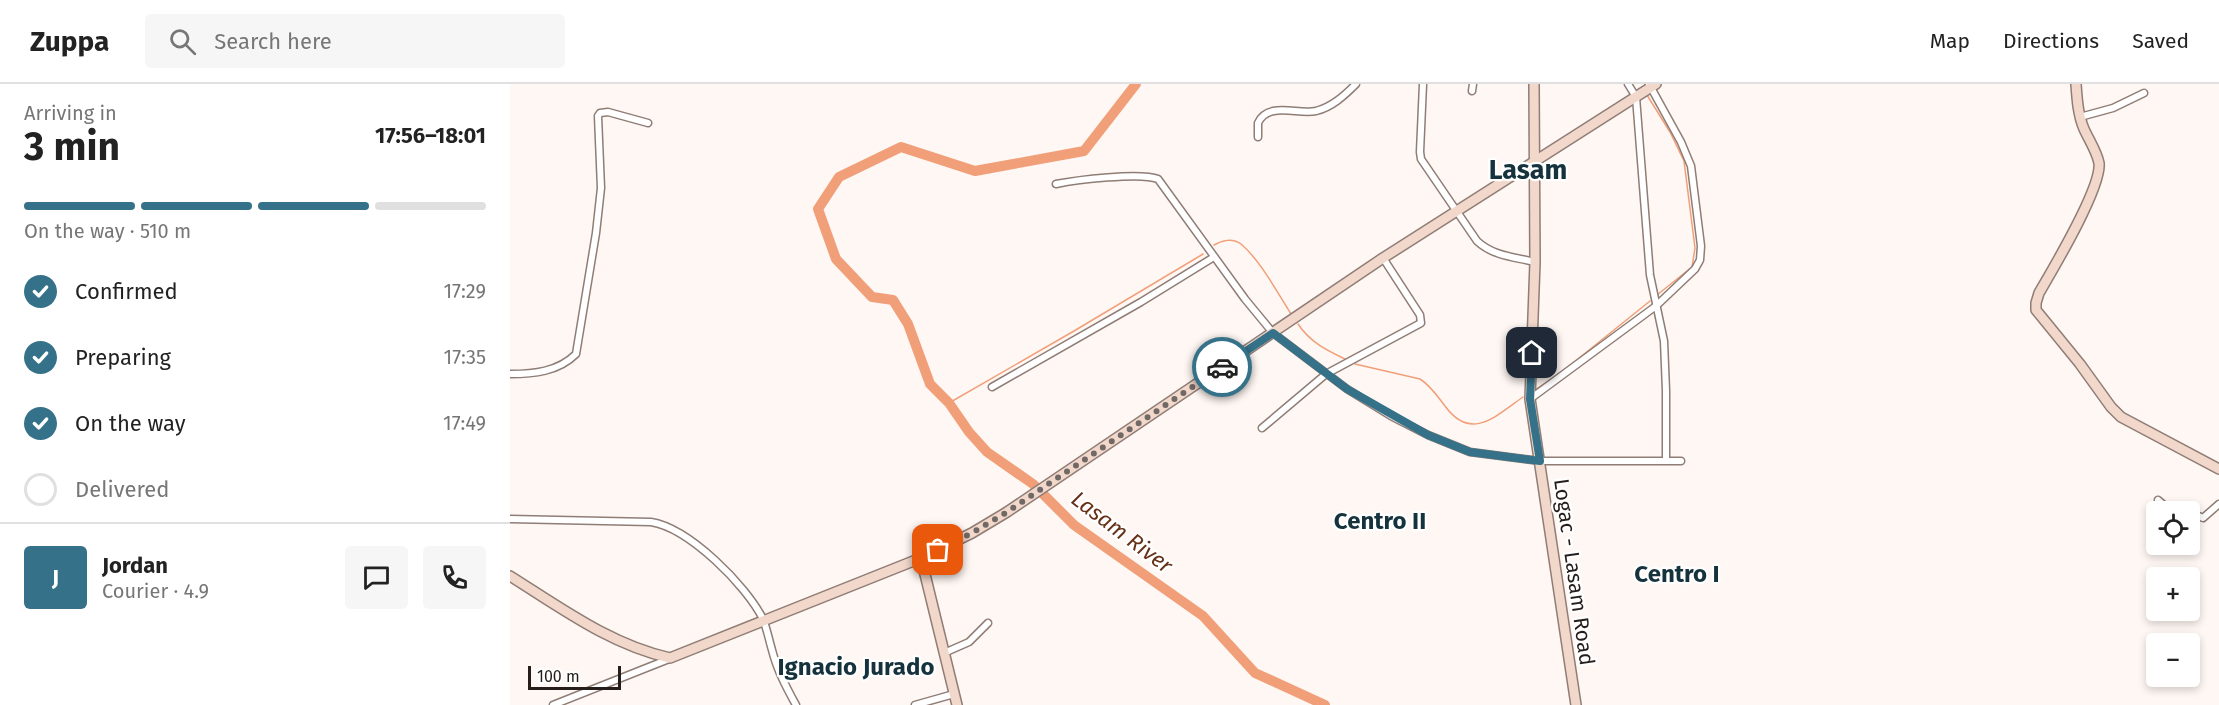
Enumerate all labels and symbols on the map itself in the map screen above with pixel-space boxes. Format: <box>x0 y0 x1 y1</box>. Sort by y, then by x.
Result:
district label: Lasam <box>1489 154 1567 186</box>
pin <box>1506 327 1557 378</box>
courier <box>1192 337 1252 397</box>
street label: Logac - Lasam Road <box>1548 477 1600 667</box>
water label: Lasam River <box>1066 485 1178 579</box>
district label: Centro II <box>1334 507 1426 535</box>
pin <box>912 524 963 575</box>
district label: Centro I <box>1634 560 1720 588</box>
district label: Ignacio Jurado <box>778 653 934 681</box>
scale bar <box>528 663 621 690</box>

